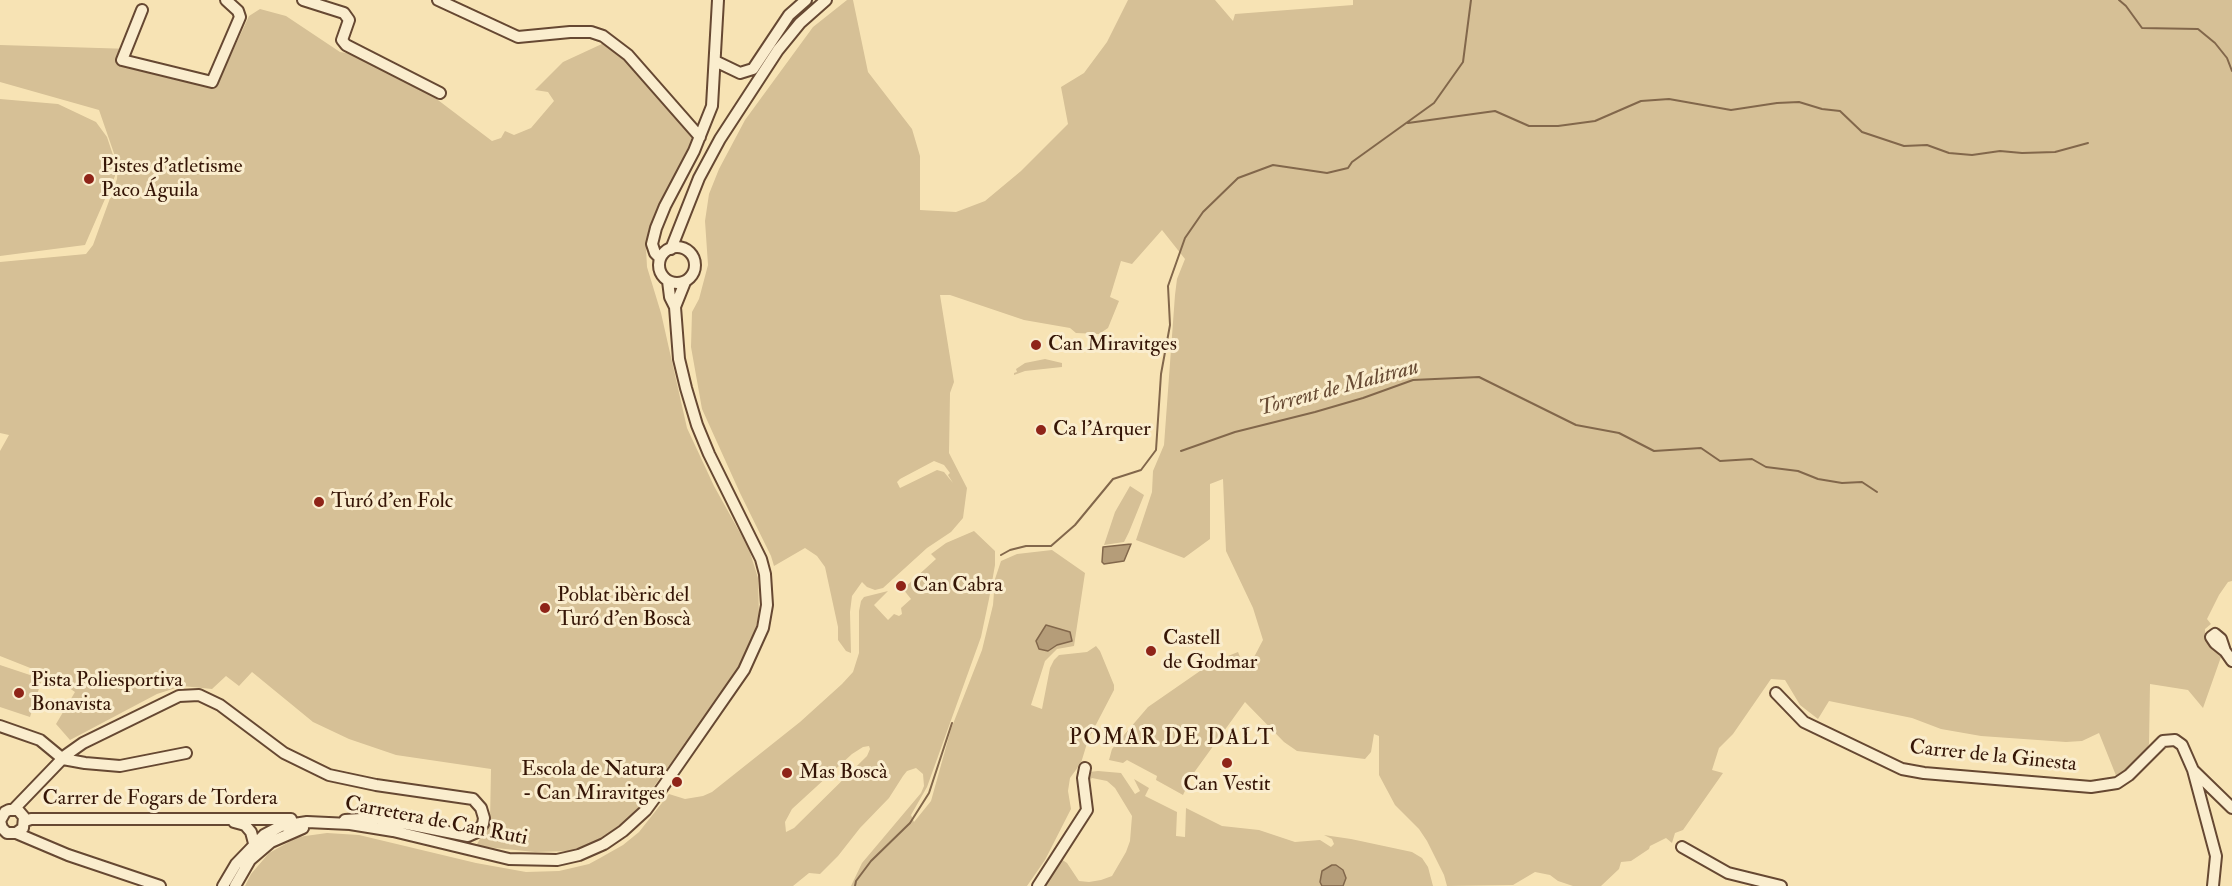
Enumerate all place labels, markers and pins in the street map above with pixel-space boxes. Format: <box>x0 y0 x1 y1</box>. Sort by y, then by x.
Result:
place label: Pistes d'atletisme Paco Águila <box>101 154 243 204</box>
marker: Pistes d'atletisme Paco Águila <box>82 172 96 186</box>
place label: Can Miravitges <box>1048 332 1177 358</box>
marker: Can Miravitges <box>1029 338 1043 352</box>
place label: Ca l'Arquer <box>1053 417 1151 443</box>
marker: Ca l'Arquer <box>1034 423 1048 437</box>
place label: Turó d'en Folc <box>331 489 453 515</box>
marker: Turó d'en Folc <box>312 495 326 509</box>
place label: Can Cabra <box>913 573 1003 599</box>
marker: Can Cabra <box>894 579 908 593</box>
place label: Poblat ibèric del Turó d'en Boscà <box>557 583 691 633</box>
marker: Poblat ibèric del Turó d'en Boscà <box>538 601 552 615</box>
place label: Castell de Godmar <box>1163 626 1257 676</box>
marker: Castell de Godmar <box>1144 644 1158 658</box>
place label: Pista Poliesportiva Bonavista <box>31 668 183 718</box>
marker: Pista Poliesportiva Bonavista <box>12 686 26 700</box>
marker: Can Vestit <box>1220 756 1234 770</box>
place label: Escola de Natura - Can Miravitges <box>521 757 665 807</box>
place label: Mas Boscà <box>799 760 888 786</box>
marker: Mas Boscà <box>780 766 794 780</box>
place label: Can Vestit <box>1183 772 1271 798</box>
marker: Escola de Natura - Can Miravitges <box>670 775 684 789</box>

